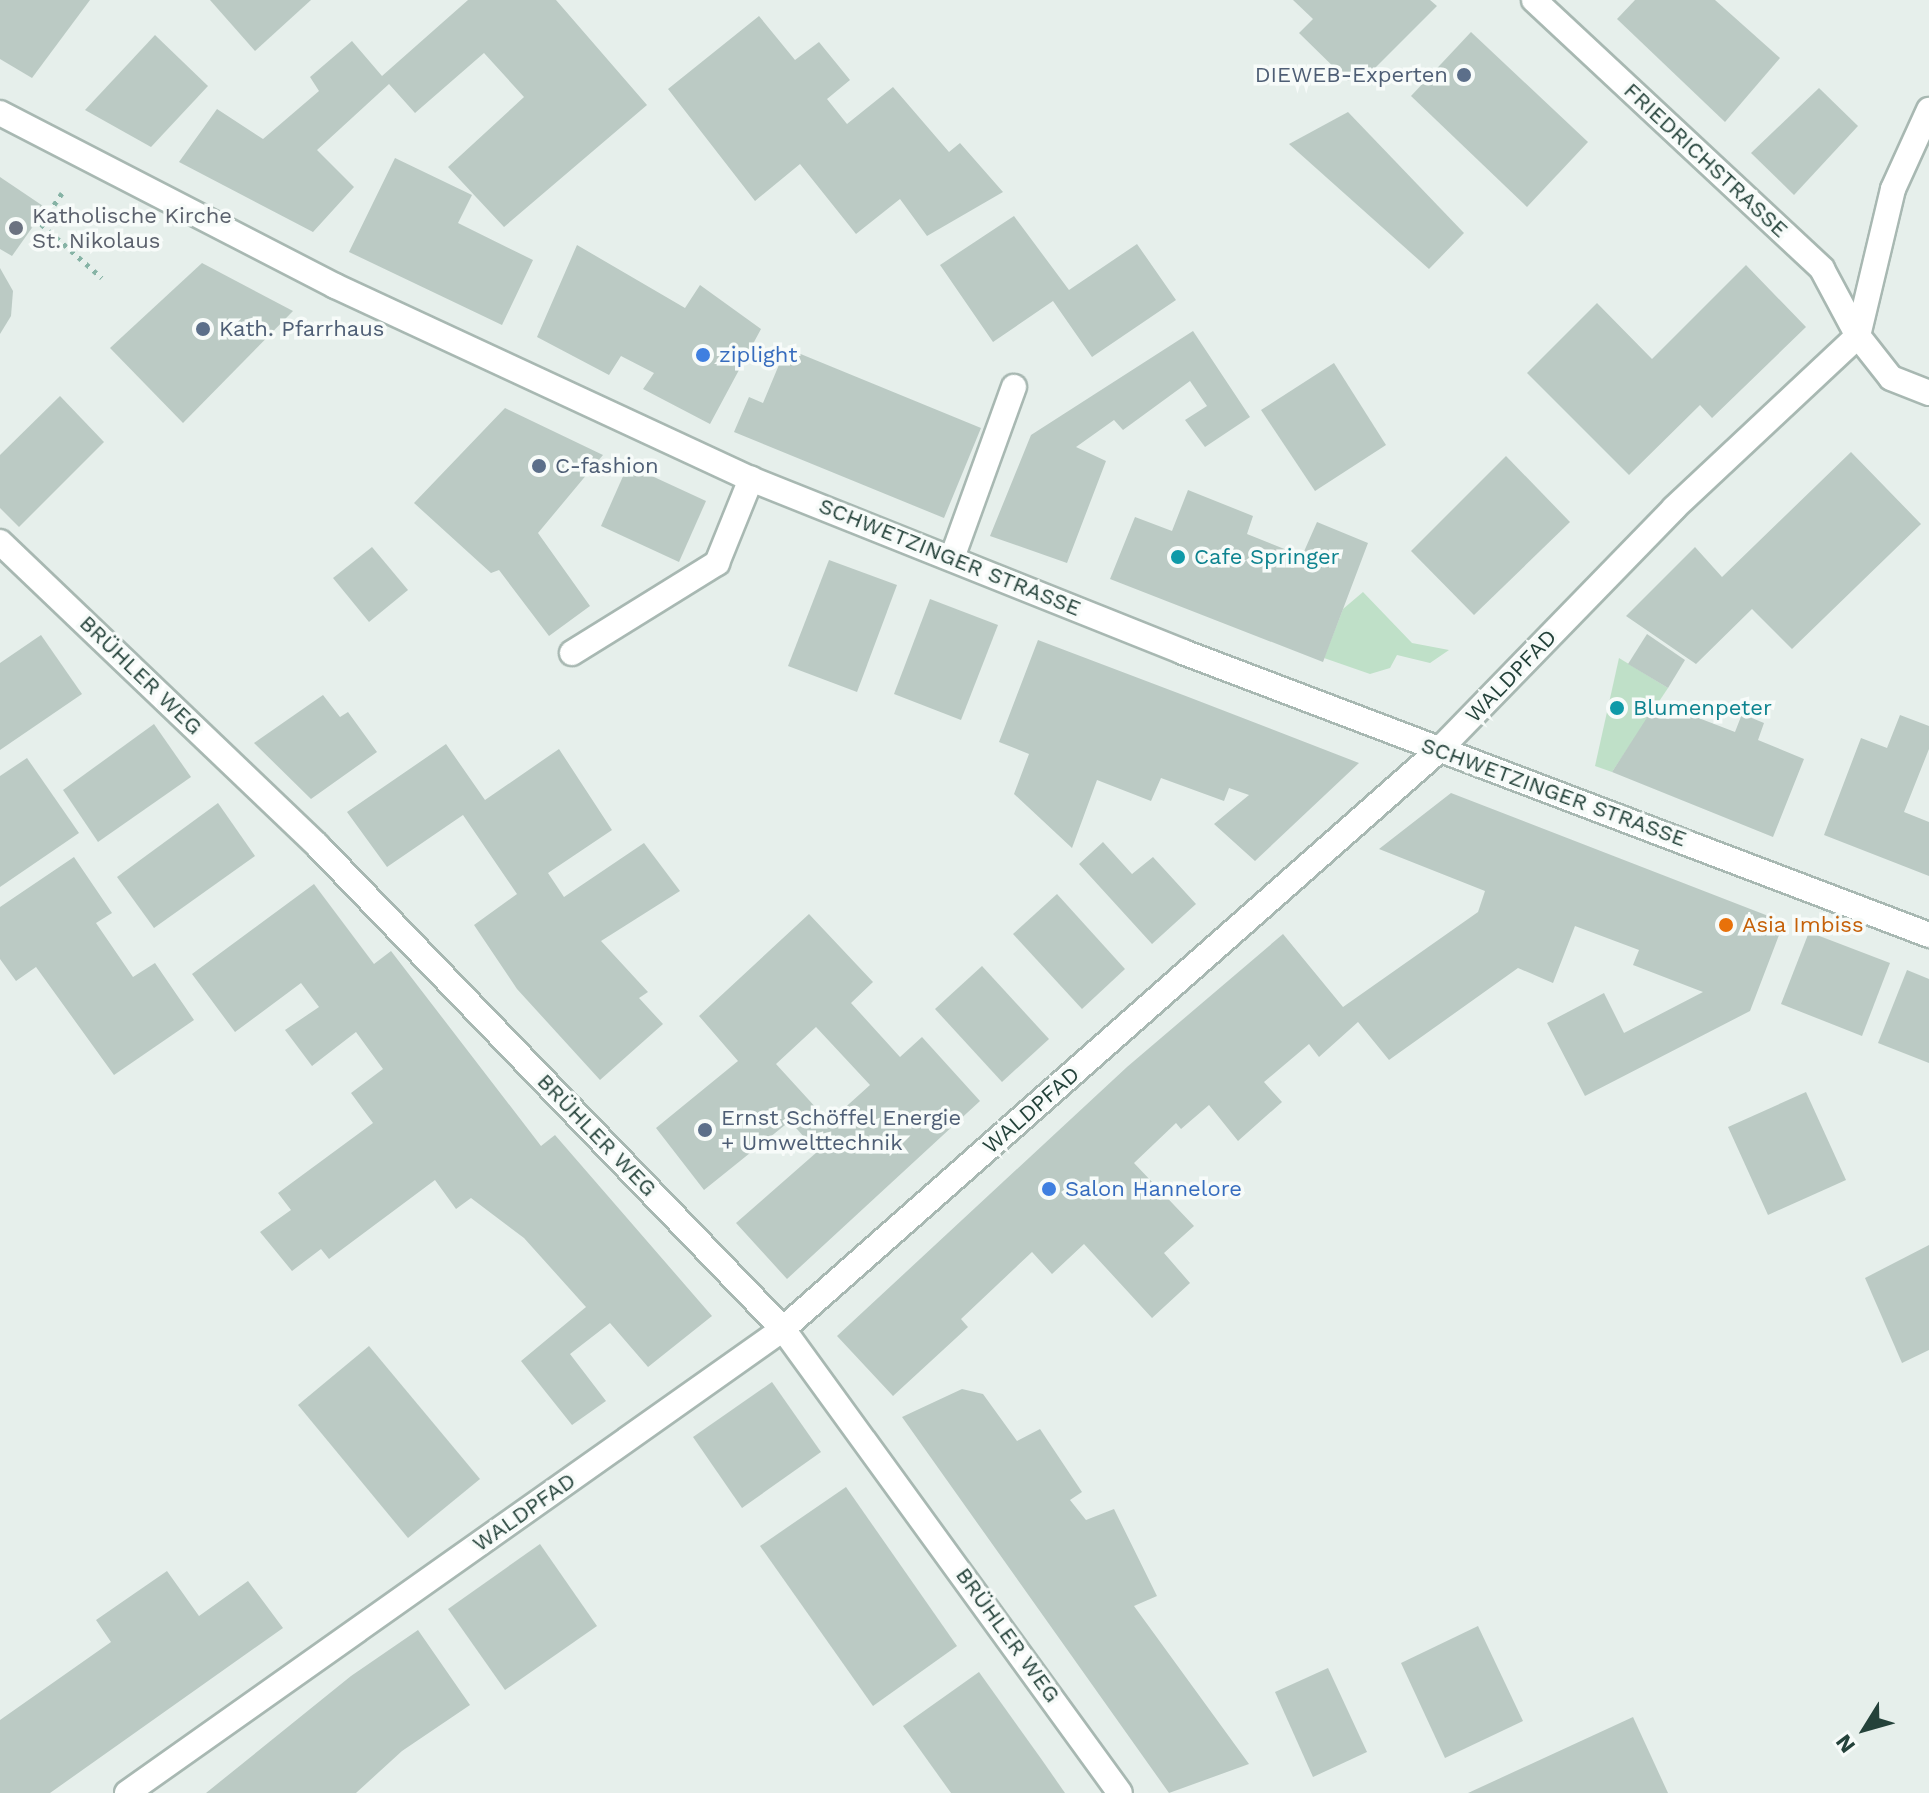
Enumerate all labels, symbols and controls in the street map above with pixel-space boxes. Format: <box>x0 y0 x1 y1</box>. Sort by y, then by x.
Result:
place label: DIEWEB-Experten <box>1255 62 1448 88</box>
marker: DIEWEB-Experten <box>1455 66 1473 84</box>
street label: FRIEDRICHSTRASSE <box>1618 77 1794 243</box>
place label: Katholische Kirche St. Nikolaus <box>32 202 232 254</box>
marker: Katholische Kirche St. Nikolaus <box>7 219 25 237</box>
place label: Kath. Pfarrhaus <box>219 316 384 342</box>
marker: Kath. Pfarrhaus <box>194 320 212 338</box>
place label: ziplight <box>719 342 797 368</box>
marker: ziplight <box>694 346 712 364</box>
place label: C-fashion <box>555 453 659 479</box>
marker: C-fashion <box>530 457 548 475</box>
street label: SCHWETZINGER STRASSE <box>815 492 1085 622</box>
place label: Cafe Springer <box>1194 544 1340 570</box>
marker: Cafe Springer <box>1169 548 1187 566</box>
street label: BRÜHLER WEG <box>74 610 208 740</box>
street label: WALDPFAD <box>1460 624 1562 728</box>
place label: Blumenpeter <box>1633 695 1772 721</box>
marker: Blumenpeter <box>1608 699 1626 717</box>
street label: SCHWETZINGER STRASSE <box>1418 732 1690 852</box>
place label: Asia Imbiss <box>1742 912 1864 938</box>
marker: Asia Imbiss <box>1717 916 1735 934</box>
street label: WALDPFAD <box>977 1061 1085 1159</box>
street label: BRÜHLER WEG <box>532 1068 662 1202</box>
place label: Ernst Schöffel Energie + Umwelttechnik <box>721 1104 962 1156</box>
marker: Ernst Schöffel Energie + Umwelttechnik <box>696 1121 714 1139</box>
place label: Salon Hannelore <box>1065 1176 1242 1202</box>
marker: Salon Hannelore <box>1040 1180 1058 1198</box>
street label: WALDPFAD <box>467 1467 581 1557</box>
street label: BRÜHLER WEG <box>950 1562 1066 1708</box>
north arrow <box>1825 1689 1905 1769</box>
text: N <box>1831 1730 1860 1758</box>

